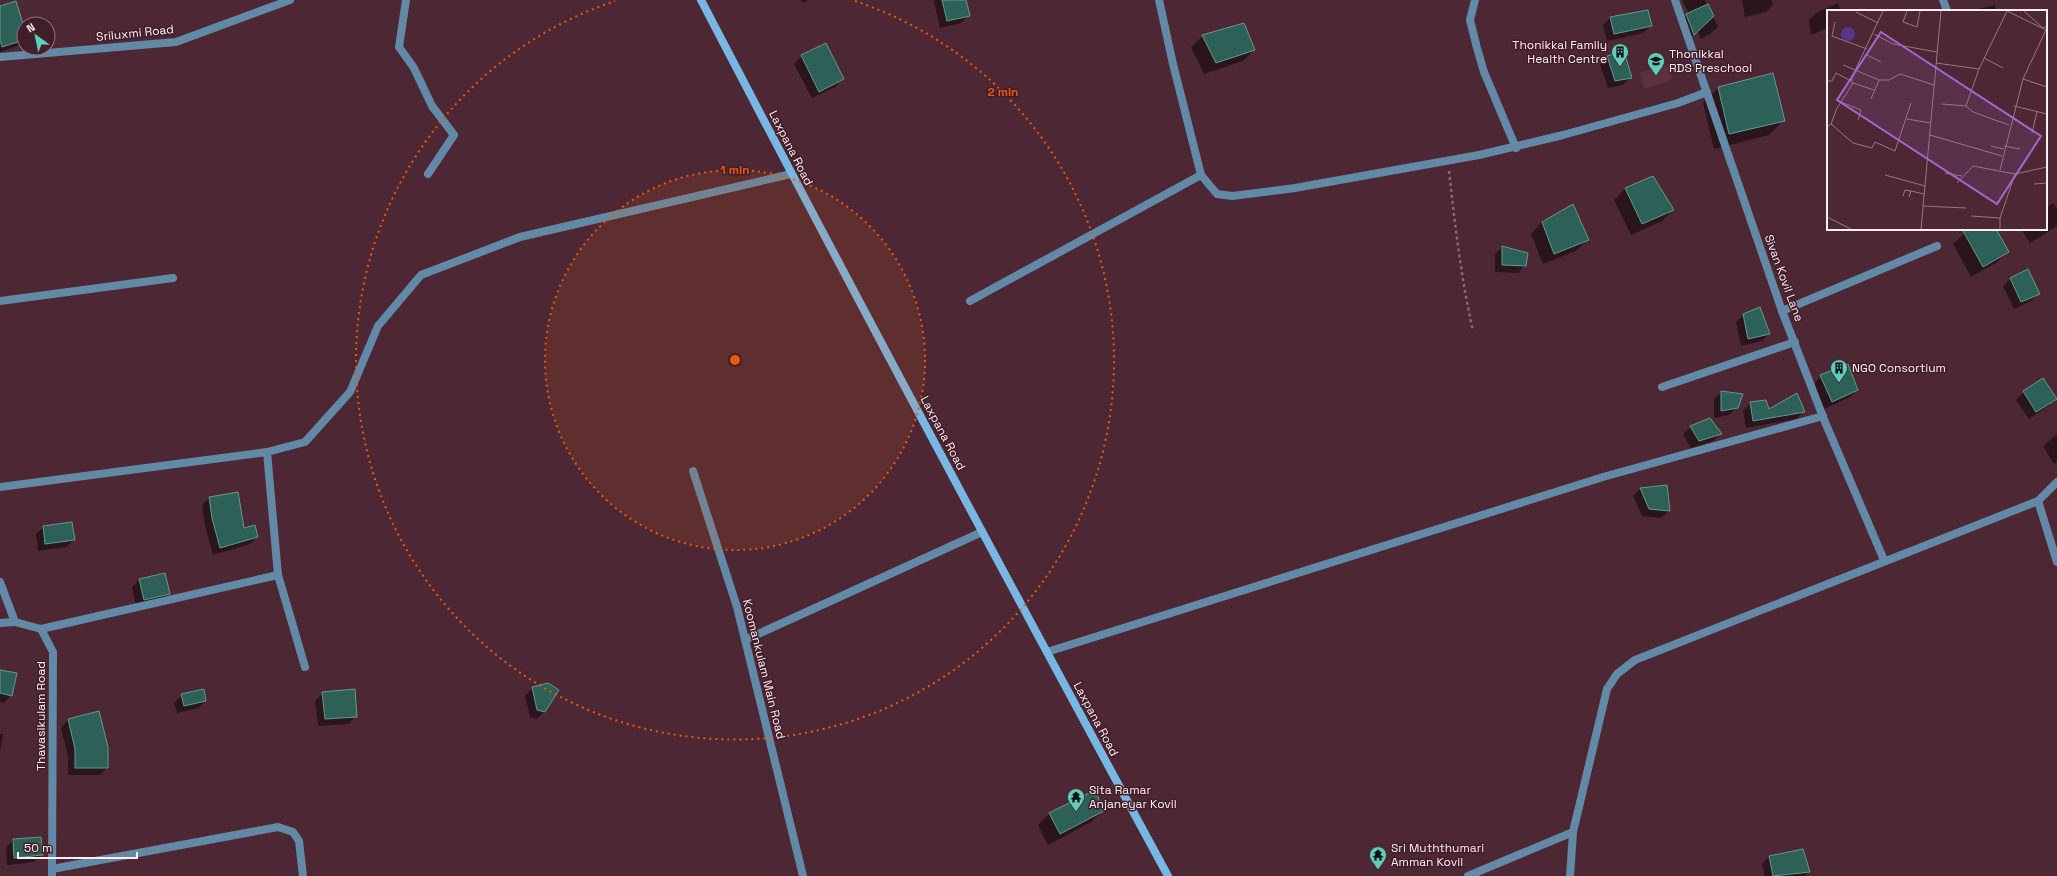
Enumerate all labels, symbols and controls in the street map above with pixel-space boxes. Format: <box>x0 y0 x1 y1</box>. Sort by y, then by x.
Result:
inset map <box>1827 10 2047 230</box>
north arrow <box>16 16 56 56</box>
text: N <box>24 20 37 35</box>
street label: Sriluxmi Road <box>95 21 175 45</box>
place label: Thonikkal Family Health Centre <box>1512 37 1607 67</box>
building icon: Thonikkal Family Health Centre <box>1610 42 1630 67</box>
place label: Thonikkal RDS Preschool <box>1669 46 1752 76</box>
school or university icon: Thonikkal RDS Preschool <box>1646 51 1666 76</box>
text: 2 min <box>987 84 1019 100</box>
street label: Laxpana Road <box>765 108 817 188</box>
text: 1 min <box>720 162 750 178</box>
street label: Sivan Kovil Lane <box>1761 232 1807 324</box>
centre of rings <box>728 353 742 367</box>
building icon: NGO Consortium <box>1829 358 1849 383</box>
place label: NGO Consortium <box>1852 360 1946 376</box>
street label: Laxpana Road <box>917 393 969 473</box>
street label: Koomankulam Main Road <box>739 597 789 741</box>
street label: Thavasikulam Road <box>33 661 49 771</box>
street label: Laxpana Road <box>1070 679 1122 759</box>
place label: Sita Ramar Anjaneyar Kovil <box>1089 782 1177 812</box>
temple icon: Sita Ramar Anjaneyar Kovil <box>1066 787 1086 812</box>
scale bar <box>18 834 137 860</box>
text: 50 m <box>24 840 52 856</box>
place label: Sri Muththumari Amman Kovil <box>1391 840 1484 870</box>
temple icon: Sri Muththumari Amman Kovil <box>1368 845 1388 870</box>

